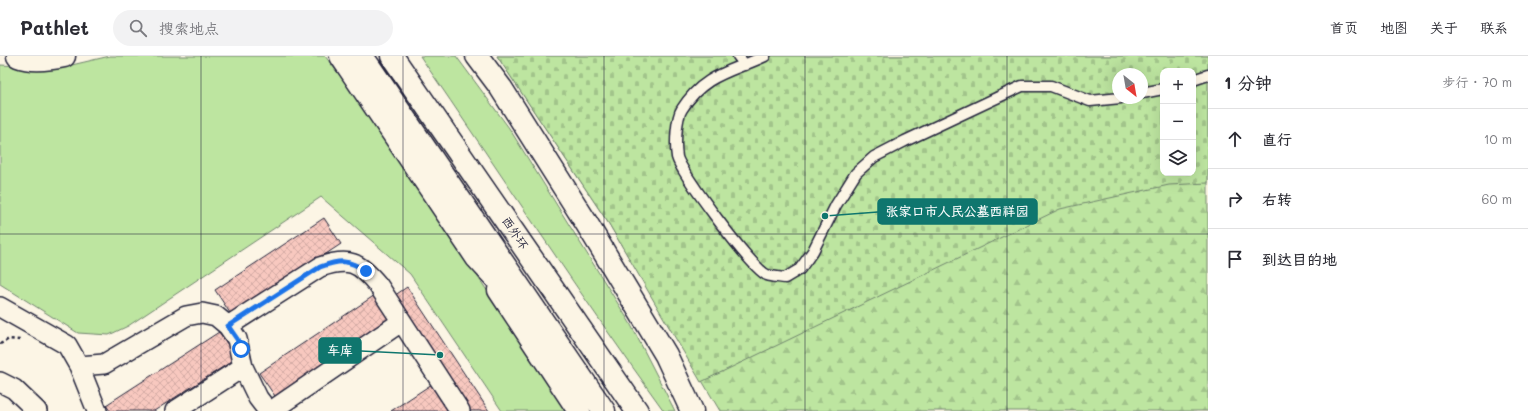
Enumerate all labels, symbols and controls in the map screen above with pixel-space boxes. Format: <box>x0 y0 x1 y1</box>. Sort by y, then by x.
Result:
search box <box>113 10 393 46</box>
text: Pathlet <box>20 15 89 40</box>
icon: search <box>127 17 149 39</box>
text: 搜索地点 <box>159 18 219 38</box>
text: 首页 <box>1330 18 1358 37</box>
text: 地图 <box>1380 18 1408 37</box>
text: 关于 <box>1430 18 1458 37</box>
text: 联系 <box>1480 18 1508 37</box>
north arrow <box>1112 68 1148 104</box>
map controls <box>1160 68 1196 176</box>
button: + <box>1160 68 1196 104</box>
text: 1 分钟 <box>1224 71 1272 93</box>
text: 步行 · 70 m <box>1442 73 1512 90</box>
button: − <box>1160 104 1196 140</box>
icon: ahead <box>1224 128 1246 150</box>
text: 直行 <box>1262 129 1292 149</box>
text: 10 m <box>1484 130 1512 147</box>
button: layers <box>1160 140 1196 176</box>
icon: right <box>1224 188 1246 210</box>
text: 右转 <box>1262 189 1292 209</box>
text: 60 m <box>1482 190 1512 207</box>
callout: 张家口市人民公墓西祥园 <box>878 199 1037 224</box>
text: 张家口市人民公墓西祥园 <box>885 202 1029 219</box>
street label: 西外环 <box>499 213 533 252</box>
icon: arrive <box>1224 248 1246 270</box>
text: 到达目的地 <box>1262 249 1337 269</box>
route end <box>357 262 375 280</box>
callout: 车库 <box>319 338 361 363</box>
route start <box>232 340 250 358</box>
text: 车库 <box>327 341 353 358</box>

